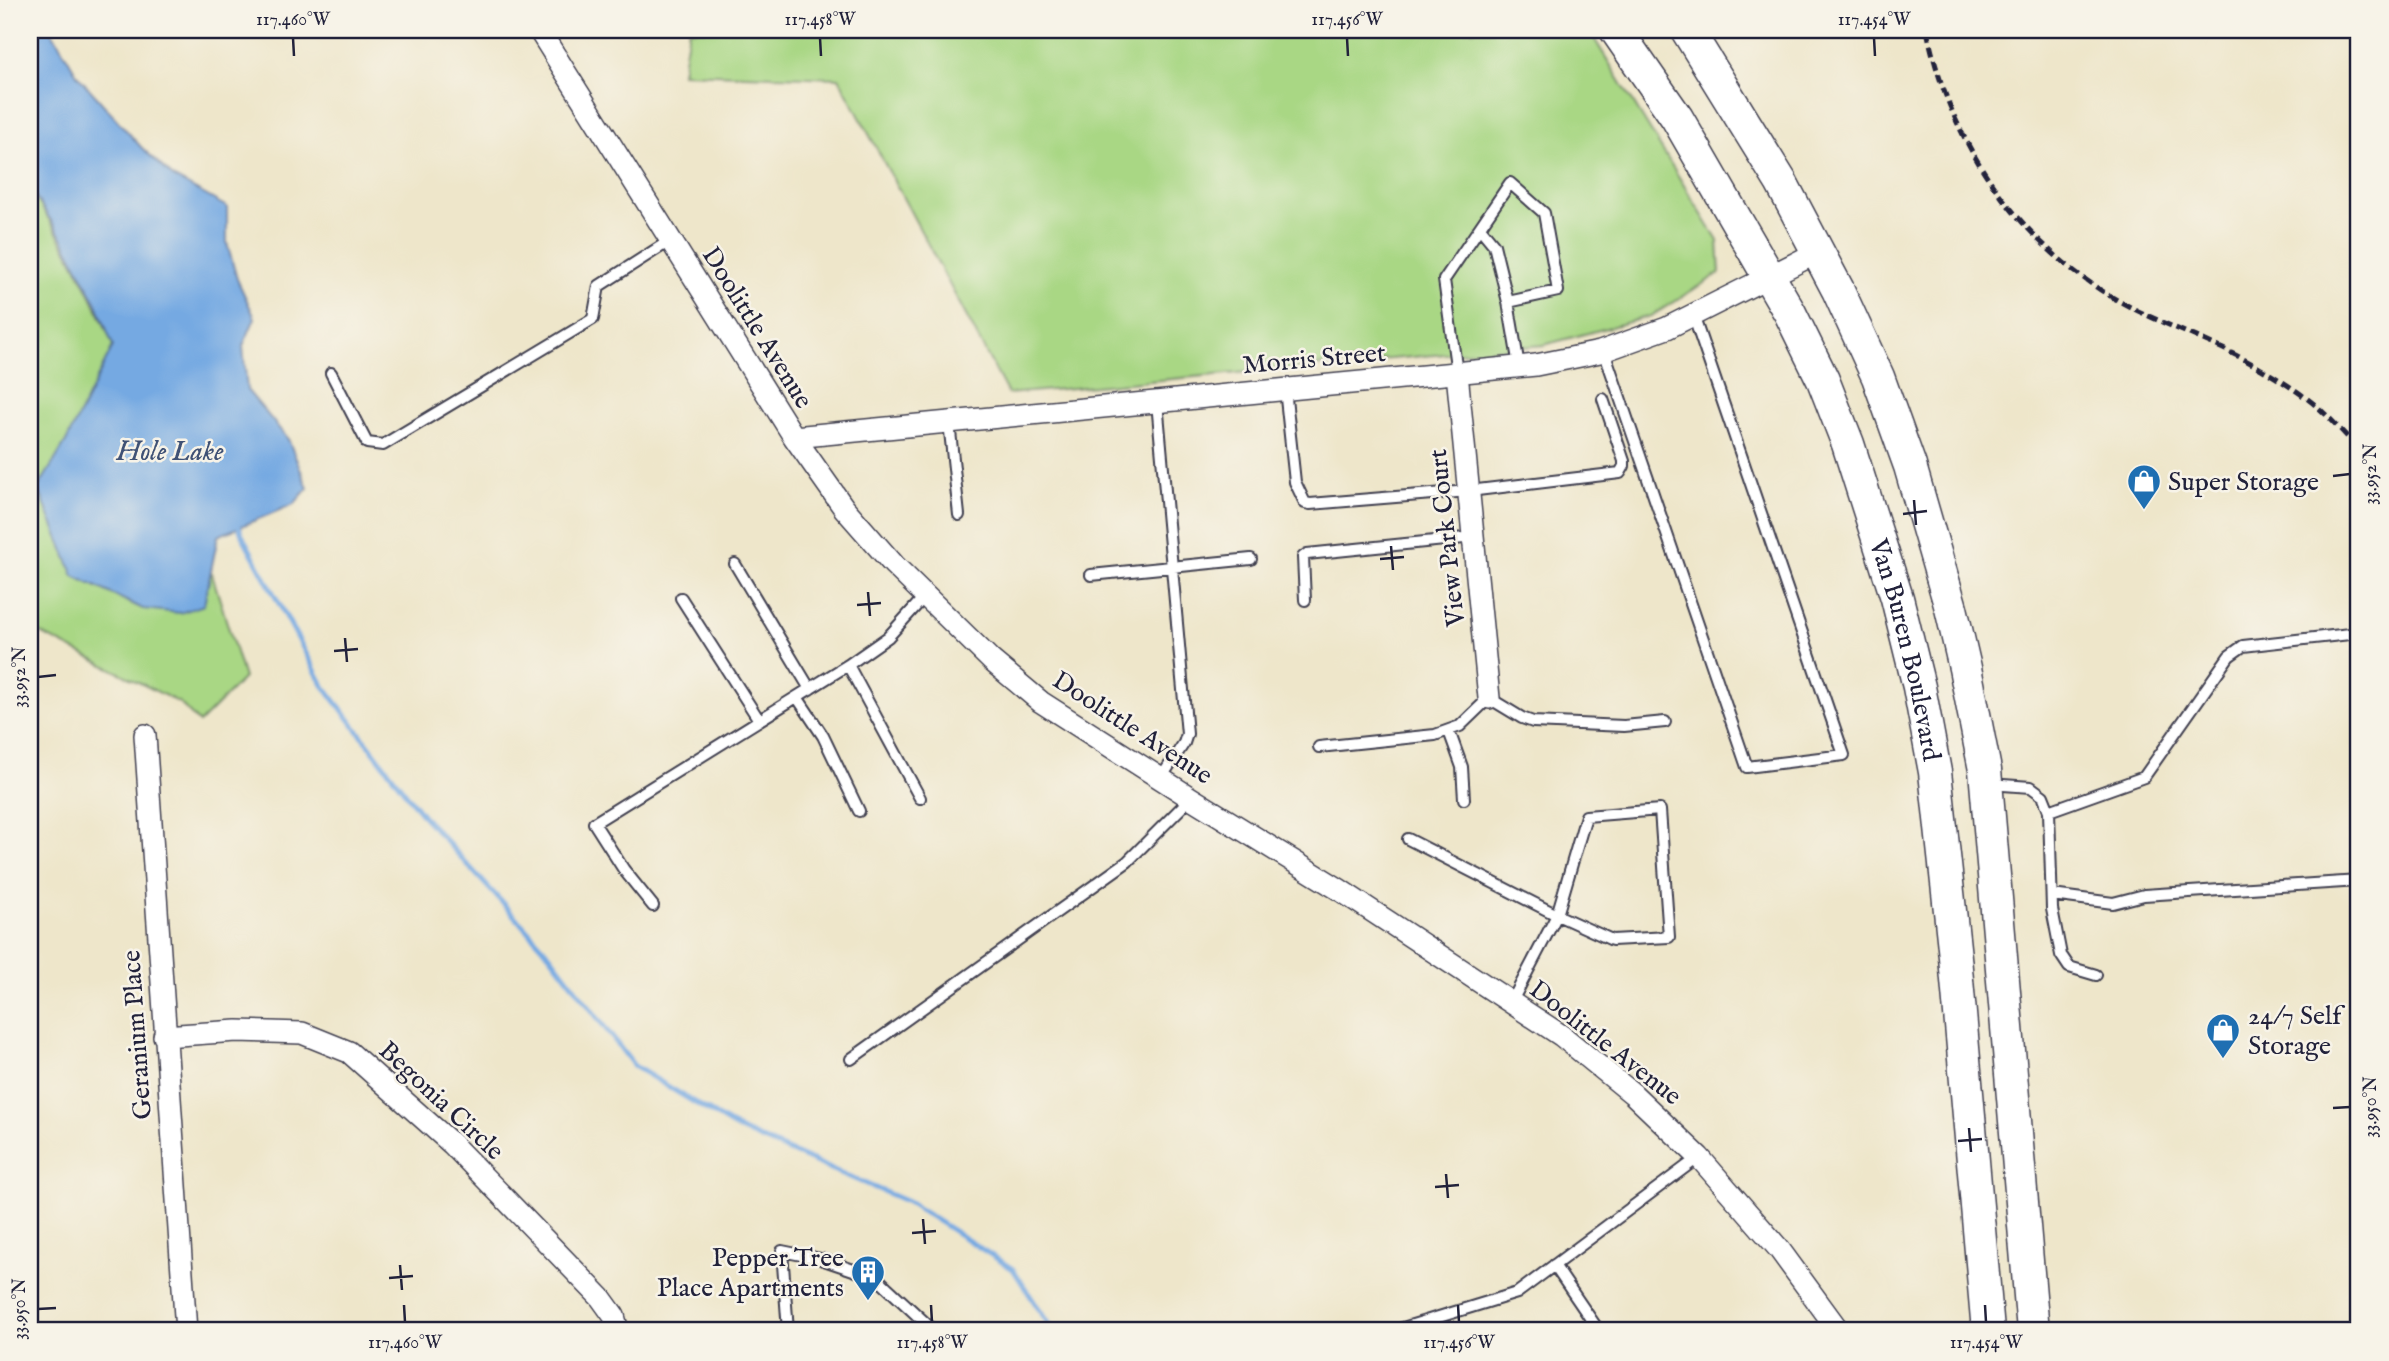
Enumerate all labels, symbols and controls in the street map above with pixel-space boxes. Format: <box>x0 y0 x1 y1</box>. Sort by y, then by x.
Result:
text: 117.460°W <box>256 9 331 32</box>
text: 117.458°W <box>784 9 856 32</box>
text: 117.456°W <box>1311 9 1384 32</box>
text: 117.454°W <box>1838 9 1911 32</box>
street label: Doolittle Avenue <box>694 241 820 415</box>
street label: Morris Street <box>1241 337 1387 382</box>
water label: Hole Lake <box>115 435 224 470</box>
text: 33.952°N <box>2360 443 2383 505</box>
street label: View Park Court <box>1422 447 1473 629</box>
shop icon: Super Storage <box>2125 462 2163 511</box>
place label: Super Storage <box>2168 466 2319 499</box>
street label: Van Buren Boulevard <box>1861 534 1948 764</box>
text: 33.952°N <box>9 646 32 708</box>
street label: Doolittle Avenue <box>1046 664 1219 792</box>
street label: Geranium Place <box>115 949 160 1121</box>
street label: Doolittle Avenue <box>1522 973 1688 1113</box>
place label: 24/7 Self Storage <box>2248 1000 2346 1063</box>
shop icon: 24/7 Self Storage <box>2204 1011 2242 1060</box>
street label: Begonia Circle <box>371 1035 511 1168</box>
text: 33.950°N <box>2360 1076 2383 1138</box>
place label: Pepper Tree Place Apartments <box>657 1242 844 1305</box>
building icon: Pepper Tree Place Apartments <box>849 1253 887 1302</box>
text: 33.950°N <box>9 1278 32 1340</box>
text: 117.460°W <box>368 1332 443 1355</box>
text: 117.458°W <box>896 1332 968 1355</box>
text: 117.456°W <box>1423 1332 1496 1355</box>
text: 117.454°W <box>1950 1332 2023 1355</box>

